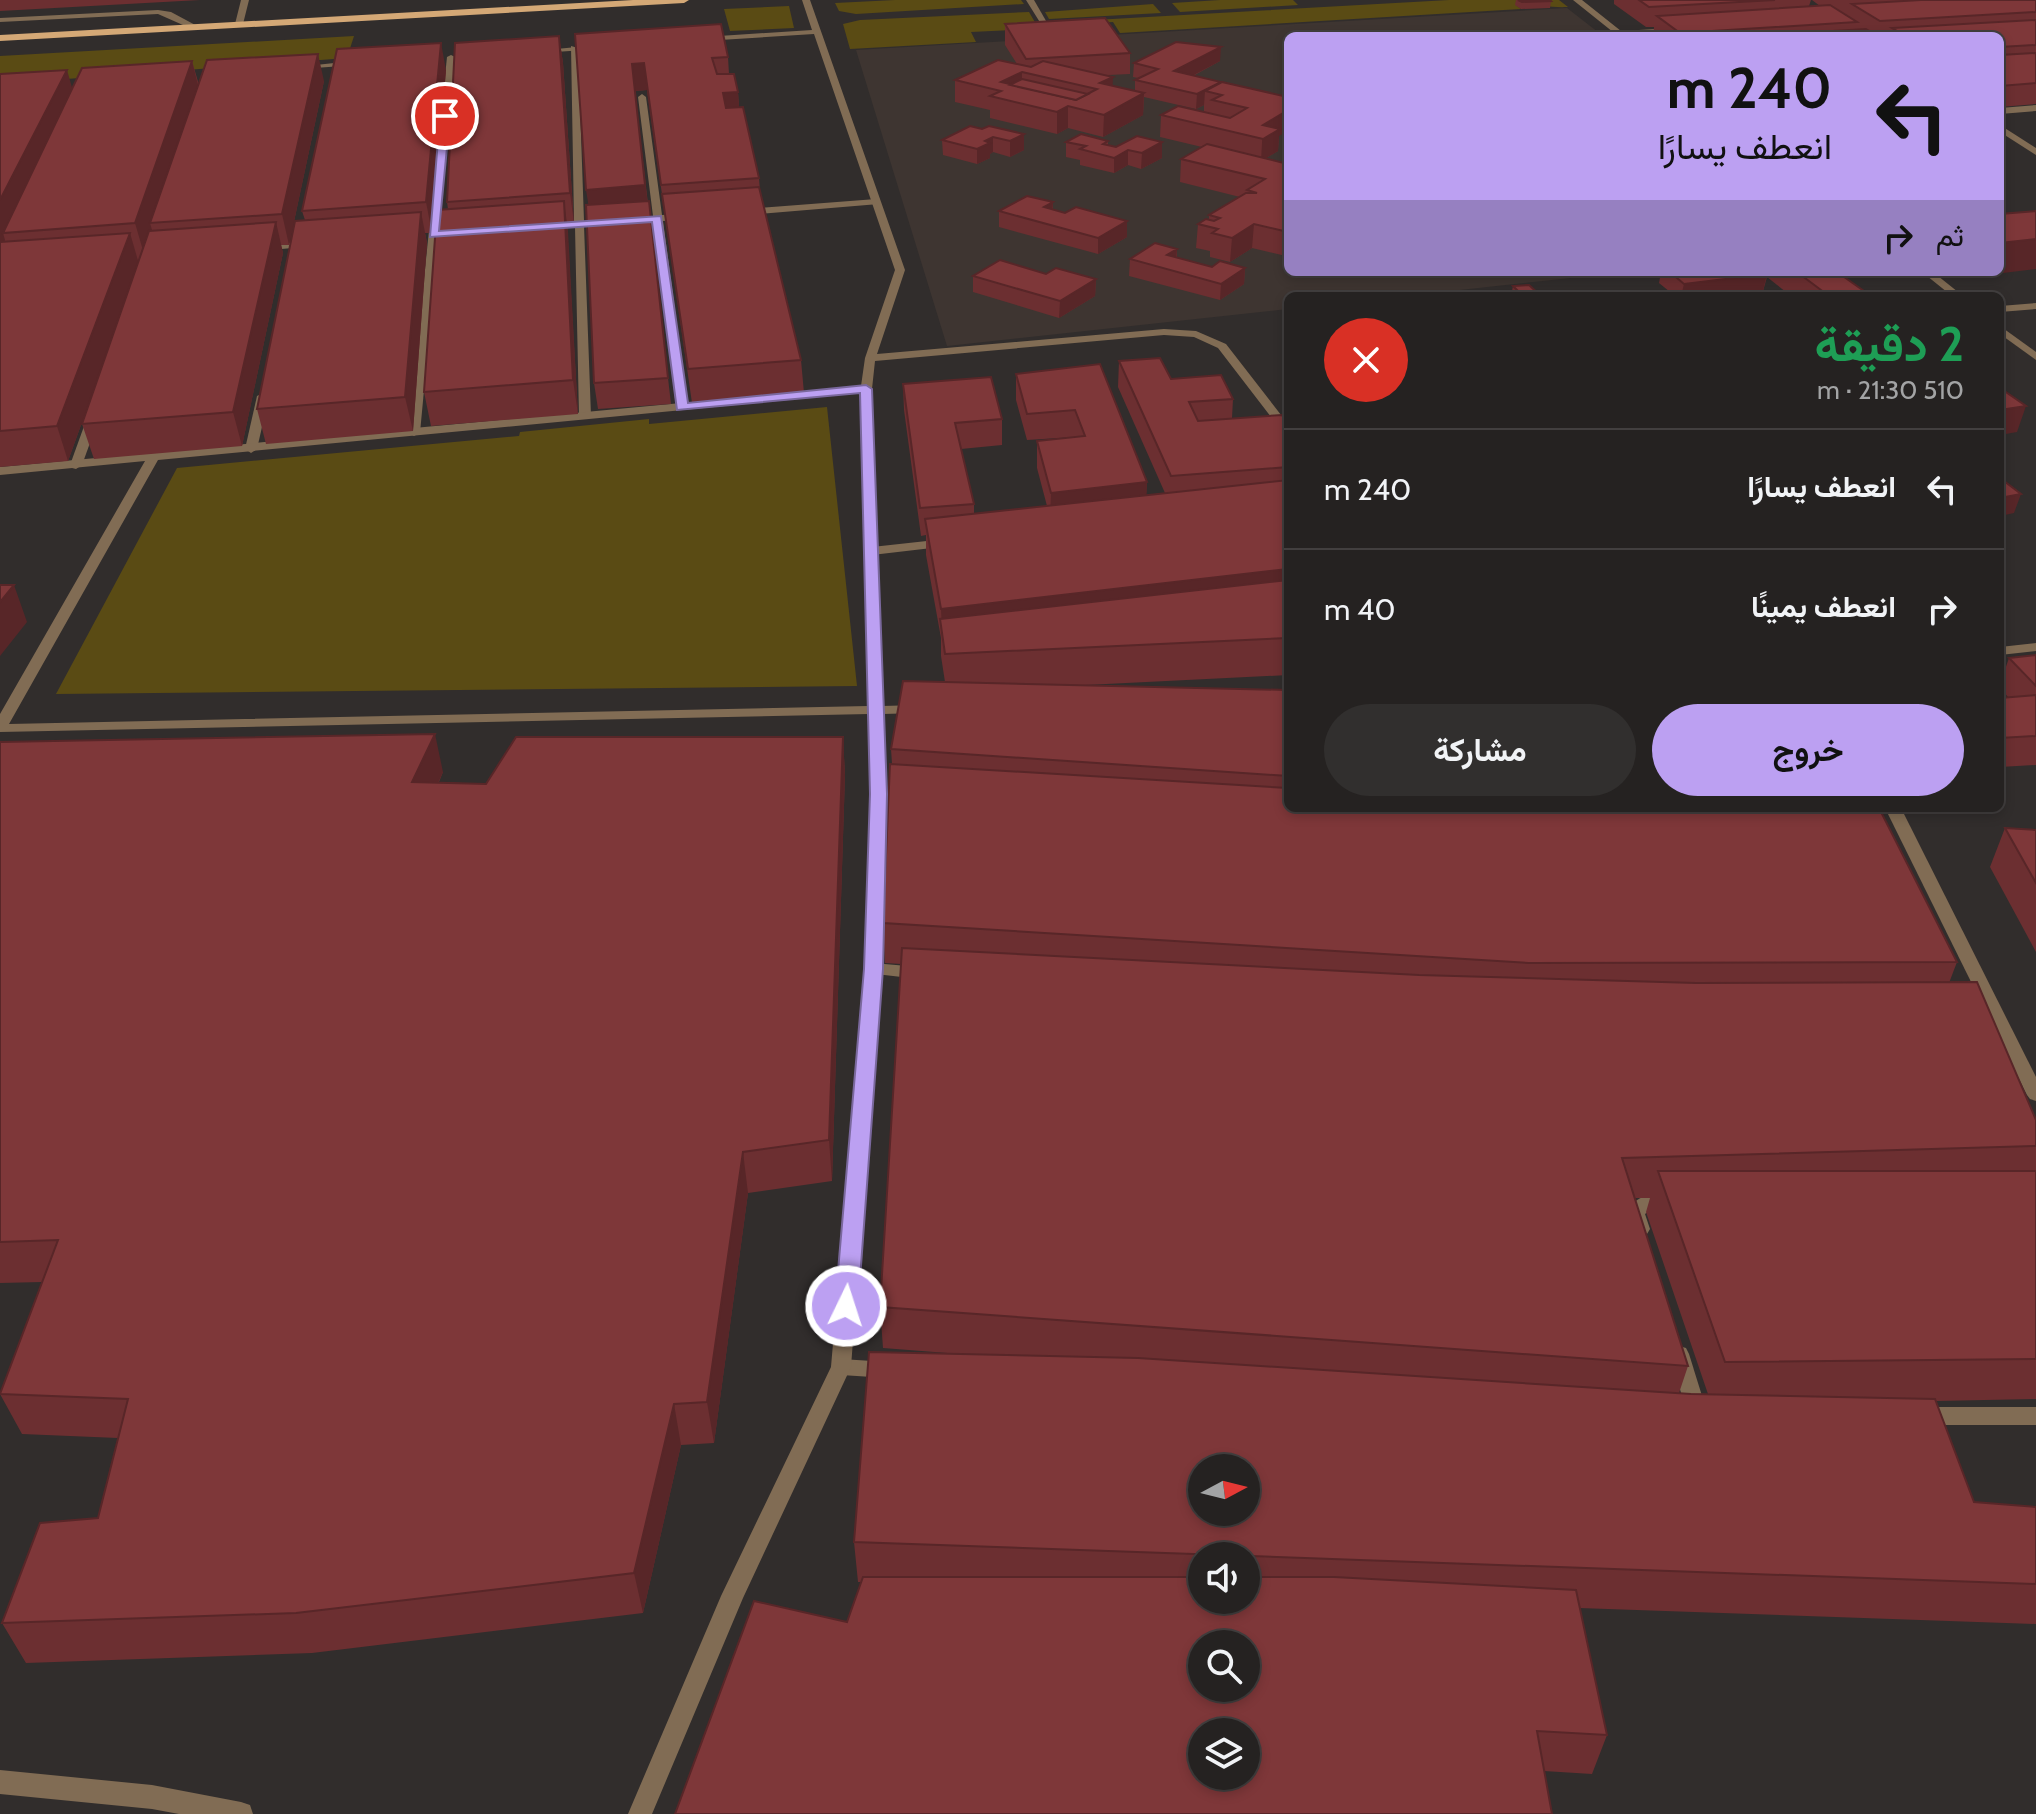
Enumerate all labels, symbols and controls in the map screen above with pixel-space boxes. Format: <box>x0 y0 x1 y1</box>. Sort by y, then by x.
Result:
text: 240 m <box>1667 54 1832 122</box>
icon: left <box>1860 64 1964 168</box>
pin <box>411 82 479 150</box>
icon: arrive <box>423 94 467 138</box>
text: انعطف يسارًا <box>1658 124 1832 168</box>
icon: right <box>1876 216 1920 260</box>
text: ثم <box>1936 217 1964 254</box>
text: 2 دقيقة <box>1815 315 1964 373</box>
button: close <box>1324 318 1408 402</box>
text: 510 m · 21:30 <box>1817 374 1964 406</box>
icon: left <box>1920 467 1964 511</box>
text: انعطف يسارًا <box>1747 468 1896 505</box>
text: 240 m <box>1324 471 1411 508</box>
icon: right <box>1920 587 1964 631</box>
text: انعطف يمينًا <box>1751 588 1896 625</box>
text: 40 m <box>1324 591 1395 628</box>
button: مشاركة <box>1324 704 1636 796</box>
button: خروج <box>1652 704 1964 796</box>
position arrow <box>804 1264 888 1348</box>
north arrow <box>1188 1454 1260 1526</box>
map controls <box>1188 1454 1260 1790</box>
button: sound <box>1188 1542 1260 1614</box>
button: search <box>1188 1630 1260 1702</box>
button: layers <box>1188 1718 1260 1790</box>

